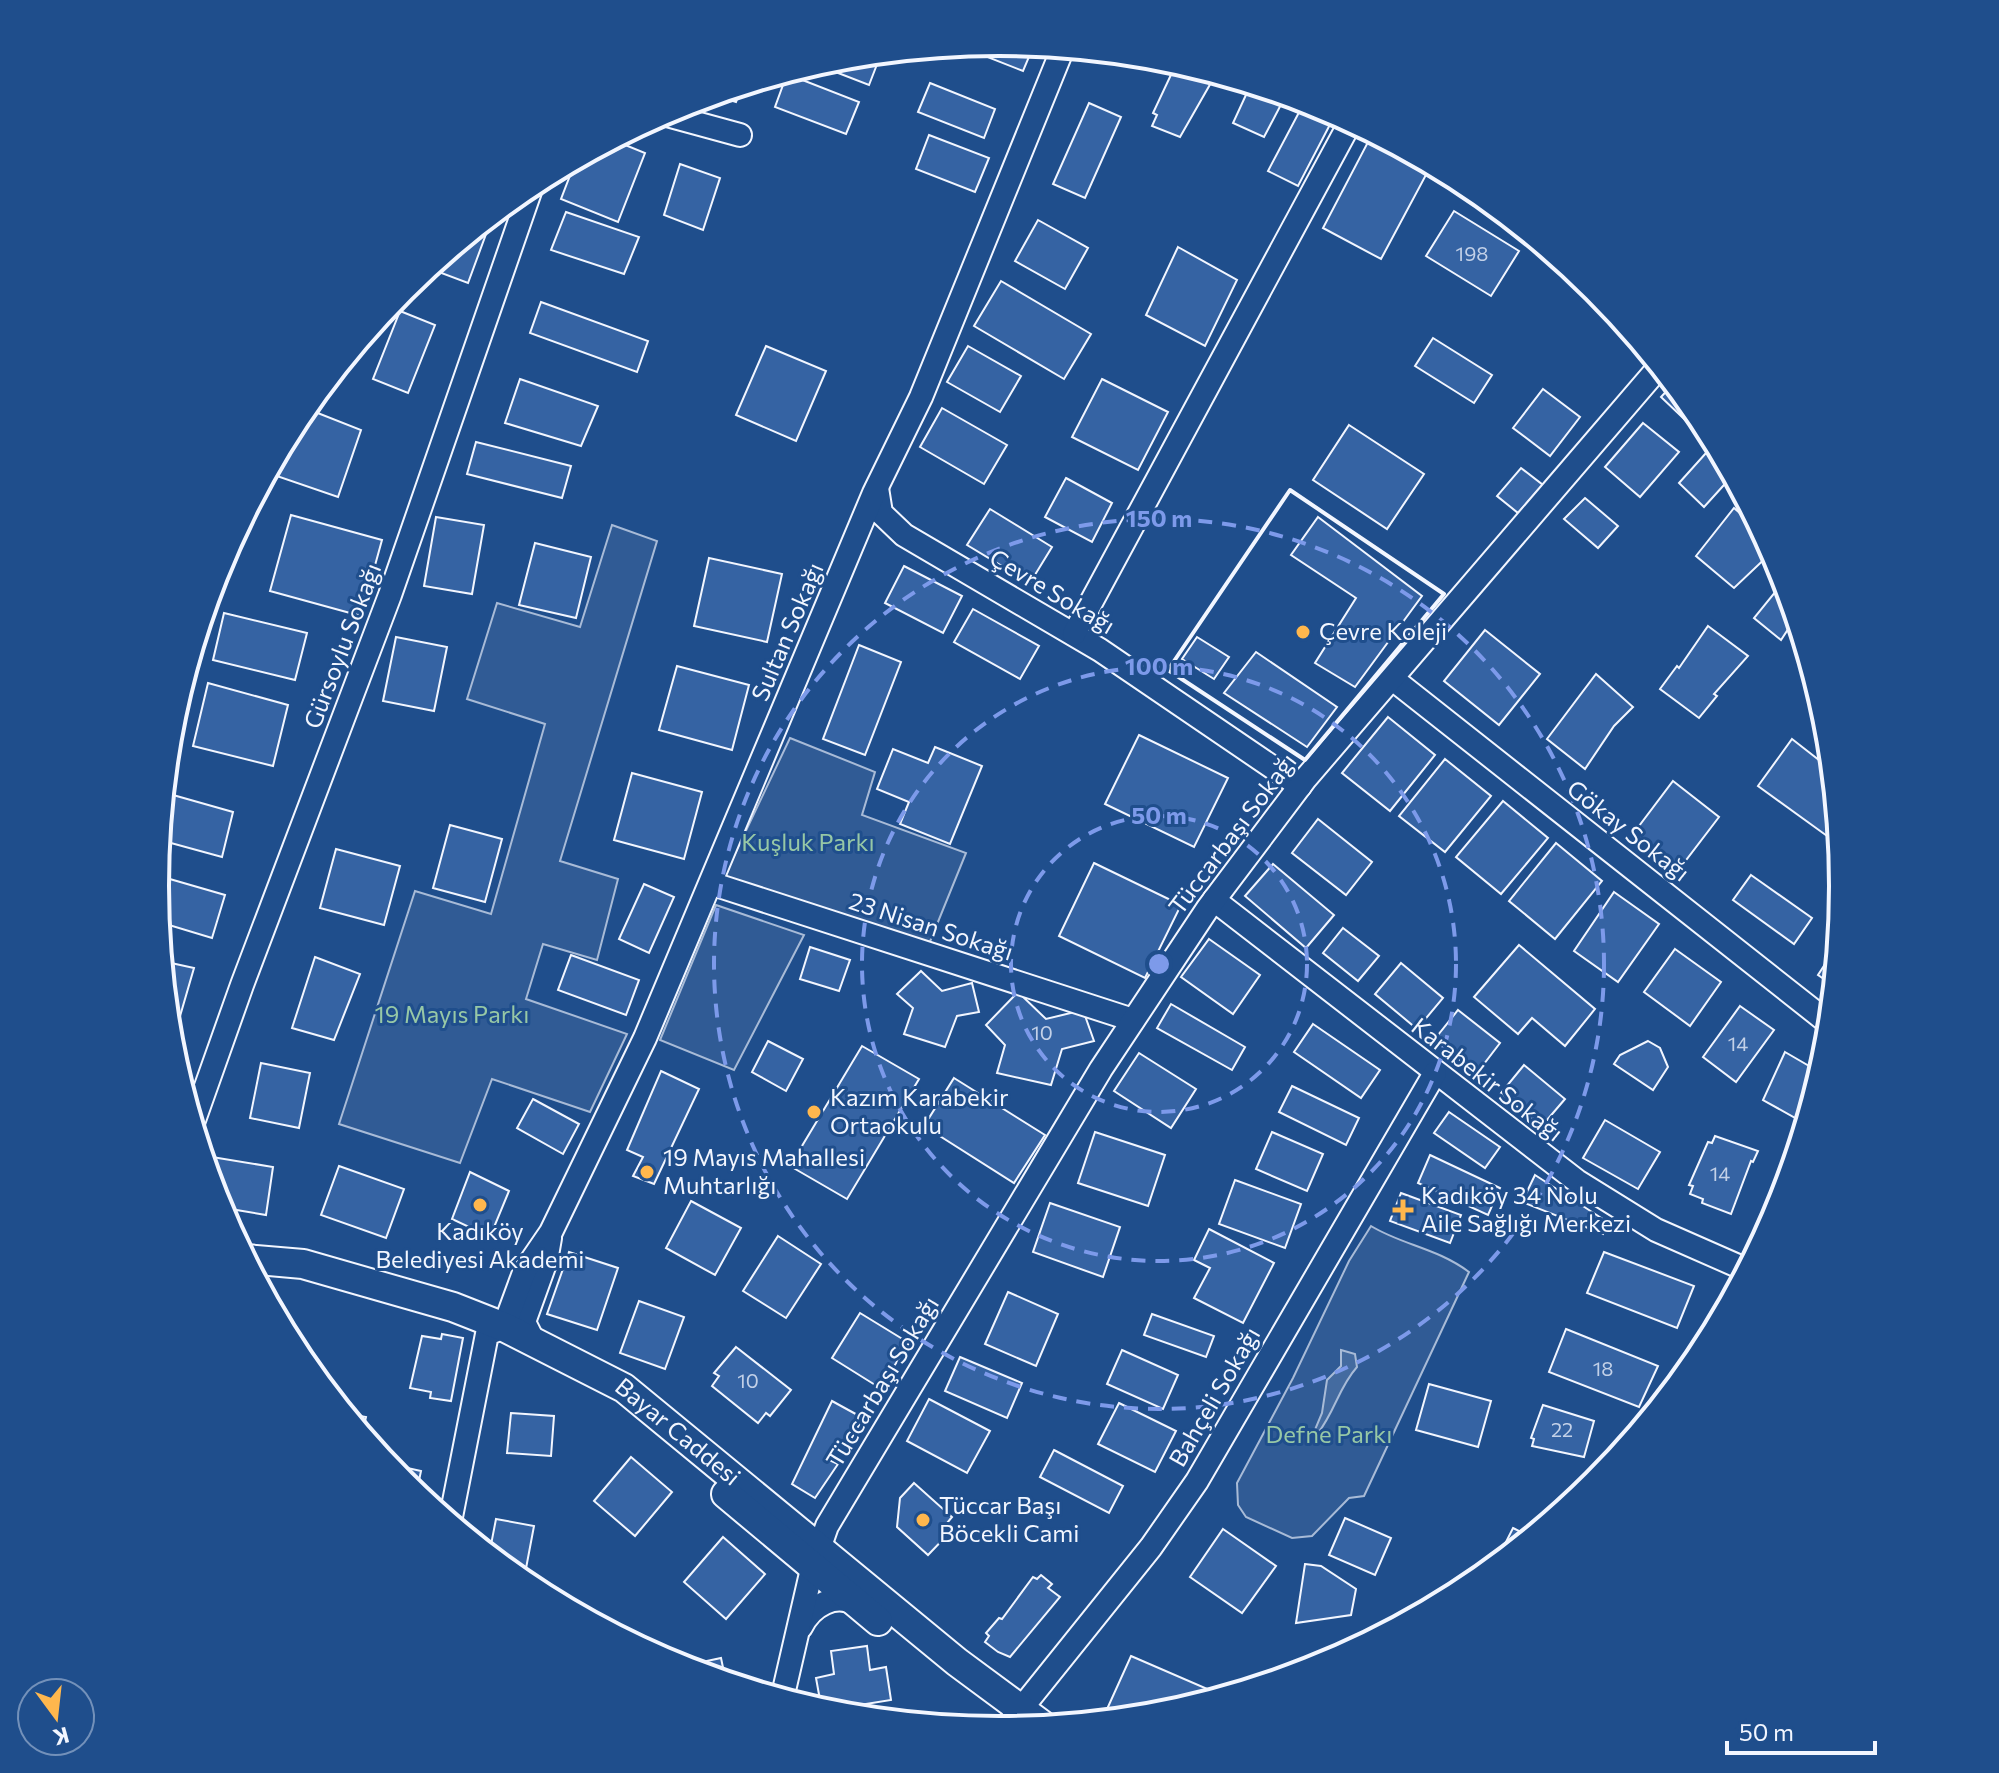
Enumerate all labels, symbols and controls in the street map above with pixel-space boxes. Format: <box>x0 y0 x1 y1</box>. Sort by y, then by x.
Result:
house number: 198 <box>1456 241 1488 265</box>
text: 150 m <box>1126 503 1192 532</box>
street label: Çevre Sokağı <box>985 542 1121 639</box>
street label: Sultan Sokağı <box>744 558 829 705</box>
street label: Gürsoylu Sokağı <box>297 559 386 732</box>
place label: Çevre Koleji <box>1319 616 1447 645</box>
marker: Çevre Koleji <box>1294 623 1312 641</box>
text: 100 m <box>1125 651 1193 680</box>
street label: Tüccarbaşı Sokağı <box>1162 747 1302 919</box>
street label: Gökay Sokağı <box>1562 773 1696 887</box>
text: 50 m <box>1131 800 1187 829</box>
park label: Kuşluk Parkı <box>741 827 875 856</box>
street label: 23 Nisan Sokağı <box>846 885 1017 966</box>
centre of rings <box>1145 950 1173 978</box>
park label: 19 Mayıs Parkı <box>375 999 529 1028</box>
street label: Karabekir Sokağı <box>1407 1011 1569 1147</box>
house number: 10 <box>1031 1020 1053 1044</box>
house number: 14 <box>1728 1031 1748 1055</box>
place label: Kazım Karabekir Ortaokulu <box>830 1082 1009 1139</box>
marker: Kazım Karabekir Ortaokulu <box>805 1103 823 1121</box>
place label: 19 Mayıs Mahallesi Muhtarlığı <box>663 1142 865 1199</box>
house number: 14 <box>1710 1161 1730 1185</box>
marker: 19 Mayıs Mahallesi Muhtarlığı <box>638 1163 656 1181</box>
place label: Kadıköy 34 Nolu Aile Sağlığı Merkezi <box>1421 1180 1631 1237</box>
marker: Kadıköy Belediyesi Akademi <box>471 1196 489 1214</box>
marker: Kadıköy 34 Nolu Aile Sağlığı Merkezi <box>1392 1199 1414 1221</box>
place label: Kadıköy Belediyesi Akademi <box>375 1216 585 1273</box>
street label: Tüccarbaşı Sokağı <box>819 1291 944 1472</box>
street label: Bahçeli Sokağı <box>1162 1321 1265 1471</box>
house number: 18 <box>1593 1356 1613 1380</box>
house number: 10 <box>737 1368 759 1392</box>
street label: Bayar Caddesi <box>610 1371 747 1491</box>
house number: 22 <box>1551 1417 1573 1441</box>
park label: Defne Parkı <box>1265 1419 1393 1448</box>
place label: Tüccar Başı Böcekli Cami <box>939 1490 1079 1547</box>
marker: Tüccar Başı Böcekli Cami <box>914 1511 932 1529</box>
north arrow <box>16 1677 96 1757</box>
scale bar <box>1727 1705 1875 1755</box>
text: 50 m <box>1739 1717 1794 1746</box>
text: K <box>50 1722 72 1752</box>

